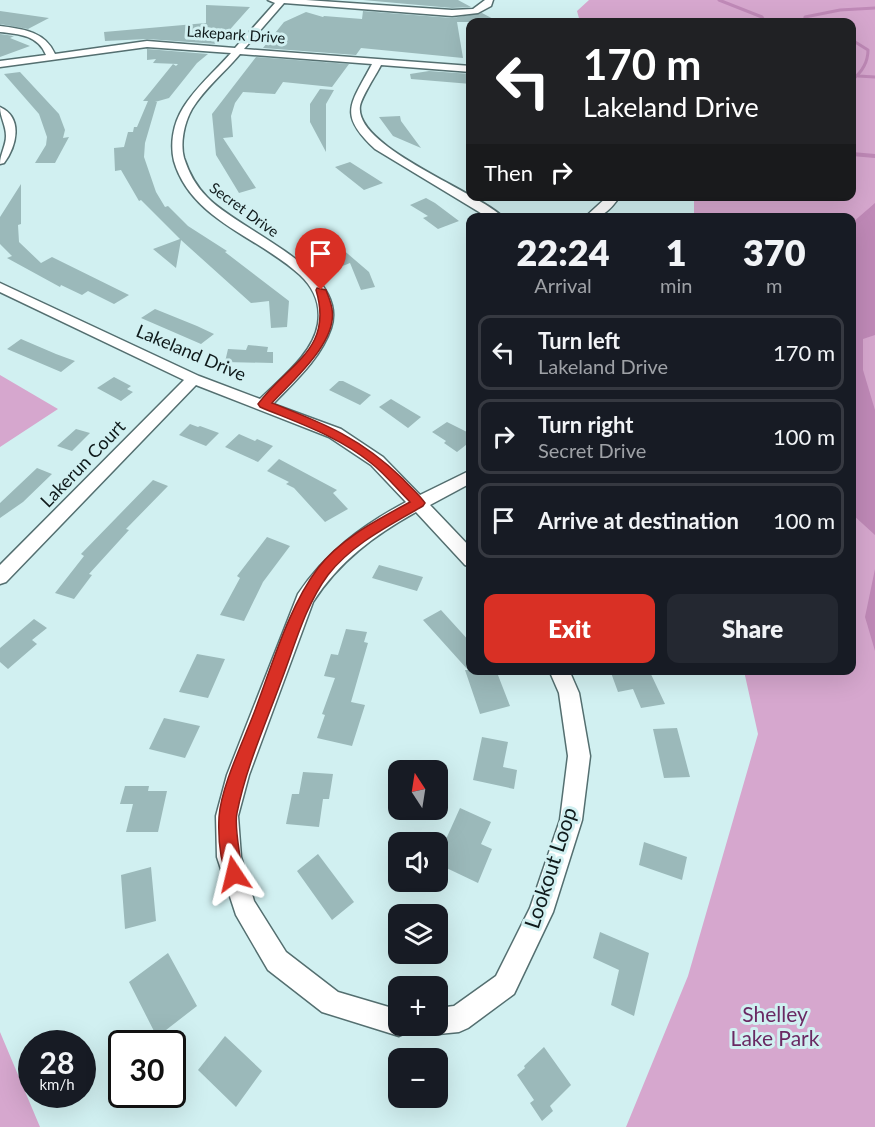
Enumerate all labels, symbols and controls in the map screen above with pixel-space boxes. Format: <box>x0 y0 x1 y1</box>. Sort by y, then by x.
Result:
street label: Lakepark Drive <box>186 22 286 46</box>
text: 170 m <box>583 39 701 89</box>
icon: left <box>484 42 562 120</box>
text: Lakeland Drive <box>583 90 759 123</box>
icon: right <box>545 156 578 189</box>
text: Then <box>484 159 533 186</box>
street label: Secret Drive <box>206 178 283 240</box>
pin <box>295 228 346 290</box>
text: 22:24 <box>516 230 610 274</box>
text: 1 <box>666 230 687 274</box>
text: 370 <box>743 230 806 274</box>
icon: arrive <box>304 237 337 270</box>
text: Arrival <box>534 273 592 297</box>
text: min <box>660 273 692 297</box>
text: m <box>766 273 782 297</box>
street label: Lakeland Drive <box>133 319 250 385</box>
text: Turn left <box>538 327 620 354</box>
icon: left <box>487 336 520 369</box>
text: 170 m <box>773 339 835 366</box>
text: Lakeland Drive <box>538 354 668 378</box>
text: Turn right <box>538 411 633 438</box>
street label: Lakerun Court <box>35 415 130 511</box>
icon: right <box>487 420 520 453</box>
text: 100 m <box>773 423 835 450</box>
text: Secret Drive <box>538 438 646 462</box>
icon: arrive <box>487 504 520 537</box>
text: Arrive at destination <box>538 507 739 534</box>
text: 100 m <box>773 507 835 534</box>
button: Exit <box>484 594 655 663</box>
button: Share <box>667 594 838 663</box>
north arrow <box>388 760 448 820</box>
map controls <box>388 760 448 1108</box>
street label: Lookout Loop <box>518 804 581 931</box>
button: sound <box>388 832 448 892</box>
position arrow <box>202 842 266 906</box>
button: layers <box>388 904 448 964</box>
button: + <box>388 976 448 1036</box>
park label: Shelley Lake Park <box>731 1001 820 1050</box>
speed limit sign: 30 <box>108 1030 186 1108</box>
text: 28 <box>40 1044 74 1080</box>
button: − <box>388 1048 448 1108</box>
text: km/h <box>39 1075 75 1093</box>

